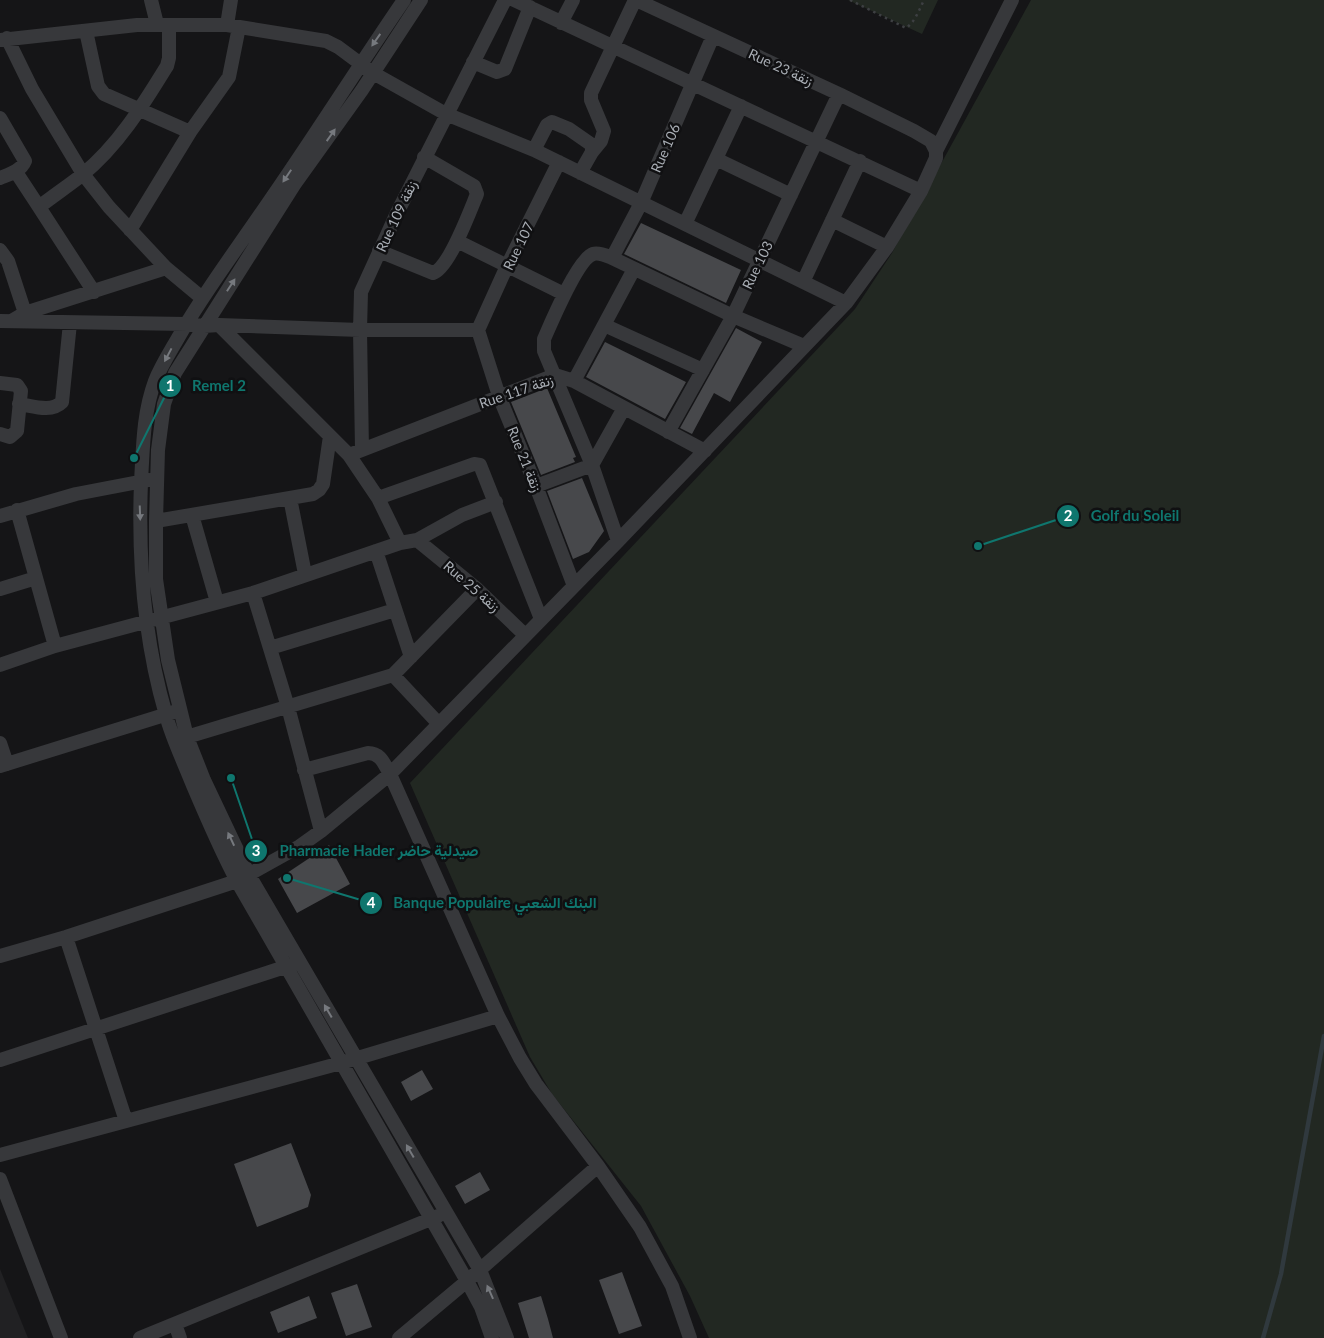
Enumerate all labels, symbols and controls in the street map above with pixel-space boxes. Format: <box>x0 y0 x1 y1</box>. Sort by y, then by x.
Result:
one-way arrow <box>371 33 381 47</box>
street label: Rue 23 زنقة <box>746 45 816 90</box>
street label: Rue 106 <box>647 121 683 175</box>
one-way arrow <box>326 129 336 142</box>
one-way arrow <box>282 169 292 183</box>
street label: Rue 109 زنقة <box>372 177 421 255</box>
street label: Rue 107 <box>499 219 537 273</box>
street label: Rue 103 <box>738 238 776 292</box>
one-way arrow <box>226 278 235 292</box>
one-way arrow <box>164 348 172 363</box>
street label: Rue 117 زنقة <box>477 370 556 413</box>
callout: Remel 2 <box>157 371 256 401</box>
text: 1 <box>166 376 174 394</box>
text: Remel 2 <box>192 376 246 394</box>
street label: Rue 21 زنقة <box>503 424 546 495</box>
callout: Golf du Soleil <box>1055 501 1189 531</box>
one-way arrow <box>137 505 145 521</box>
text: 2 <box>1064 506 1073 524</box>
text: Golf du Soleil <box>1091 506 1179 524</box>
street label: Rue 25 زنقة <box>440 557 504 616</box>
one-way arrow <box>227 832 235 846</box>
callout: Pharmacie Hader صيدلية حاضر <box>244 836 488 866</box>
text: 3 <box>252 841 260 859</box>
text: Pharmacie Hader صيدلية حاضر <box>279 841 479 860</box>
callout: Banque Populaire البنك الشعبي <box>358 888 607 918</box>
text: 4 <box>367 893 376 911</box>
text: Banque Populaire البنك الشعبي <box>393 893 597 916</box>
one-way arrow <box>324 1004 333 1017</box>
one-way arrow <box>406 1144 414 1158</box>
one-way arrow <box>485 1285 493 1299</box>

